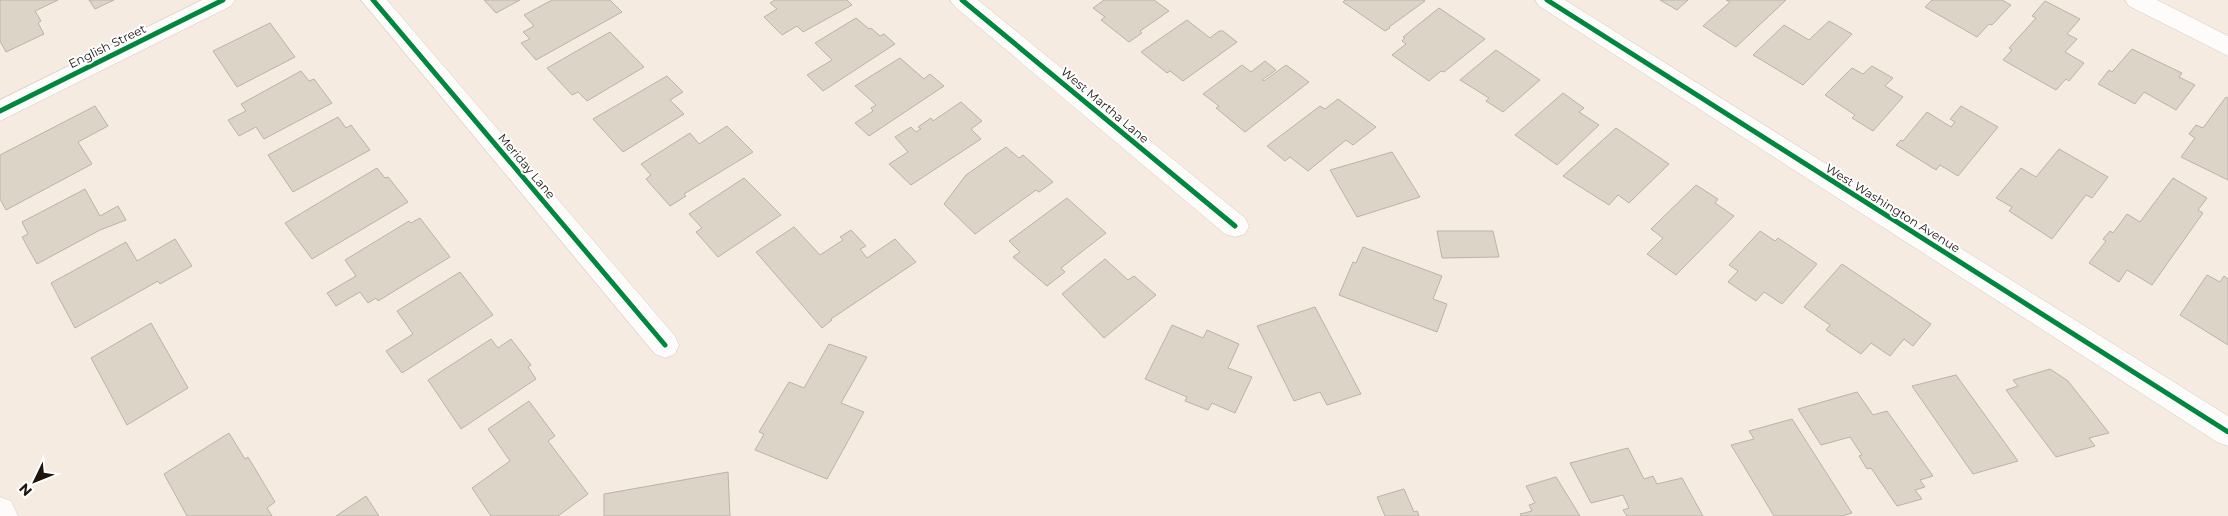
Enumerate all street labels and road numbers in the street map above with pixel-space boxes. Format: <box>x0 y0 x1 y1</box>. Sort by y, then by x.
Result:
street label: English Street <box>66 21 148 71</box>
street label: West Martha Lane <box>1058 64 1152 146</box>
street label: Meriday Lane <box>495 130 559 202</box>
street label: West Washington Avenue <box>1823 160 1963 256</box>

